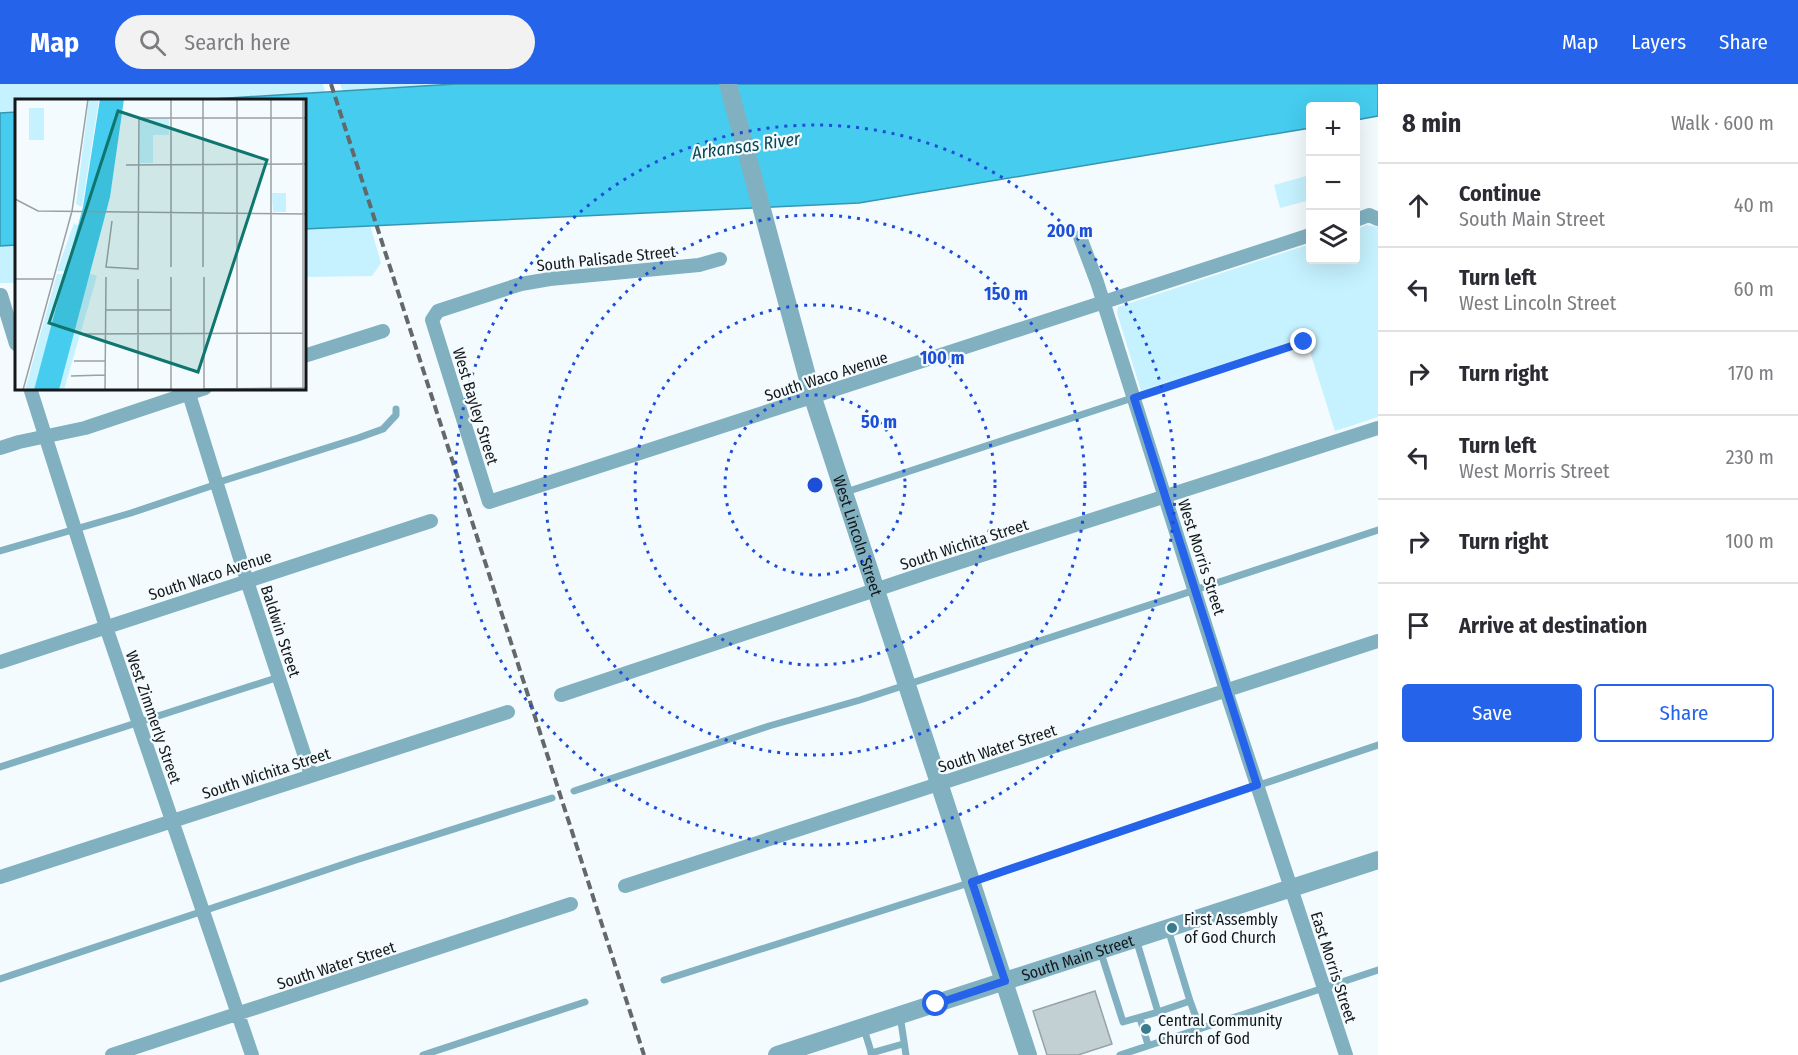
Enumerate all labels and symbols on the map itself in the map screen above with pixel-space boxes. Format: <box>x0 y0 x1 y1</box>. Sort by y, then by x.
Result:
inset map <box>15 99 306 390</box>
water label: Arkansas River <box>690 127 802 165</box>
text: 200 m <box>1046 220 1093 242</box>
street label: South Palisade Street <box>536 242 677 275</box>
text: 150 m <box>984 283 1028 305</box>
route end <box>1290 328 1316 354</box>
street label: West Bayley Street <box>449 345 503 468</box>
text: 100 m <box>920 347 964 369</box>
street label: South Waco Avenue <box>762 348 890 405</box>
text: 50 m <box>861 411 897 433</box>
street label: West Lincoln Street <box>829 473 886 599</box>
centre of rings <box>805 475 825 495</box>
street label: West Morris Street <box>1174 497 1229 618</box>
street label: South Wichita Street <box>898 515 1031 574</box>
street label: South Waco Avenue <box>146 547 274 604</box>
street label: Baldwin Street <box>257 583 305 680</box>
street label: West Zimmerly Street <box>122 648 185 787</box>
street label: South Water Street <box>936 720 1059 777</box>
street label: South Wichita Street <box>200 744 333 803</box>
street label: East Morris Street <box>1307 909 1361 1026</box>
place label: First Assembly of God Church <box>1184 910 1278 947</box>
marker: First Assembly of God Church <box>1165 921 1179 935</box>
street label: South Main Street <box>1019 931 1137 985</box>
street label: South Water Street <box>275 937 398 994</box>
route start <box>922 990 948 1016</box>
place label: Central Community Church of God <box>1158 1011 1283 1048</box>
marker: Central Community Church of God <box>1139 1022 1153 1036</box>

